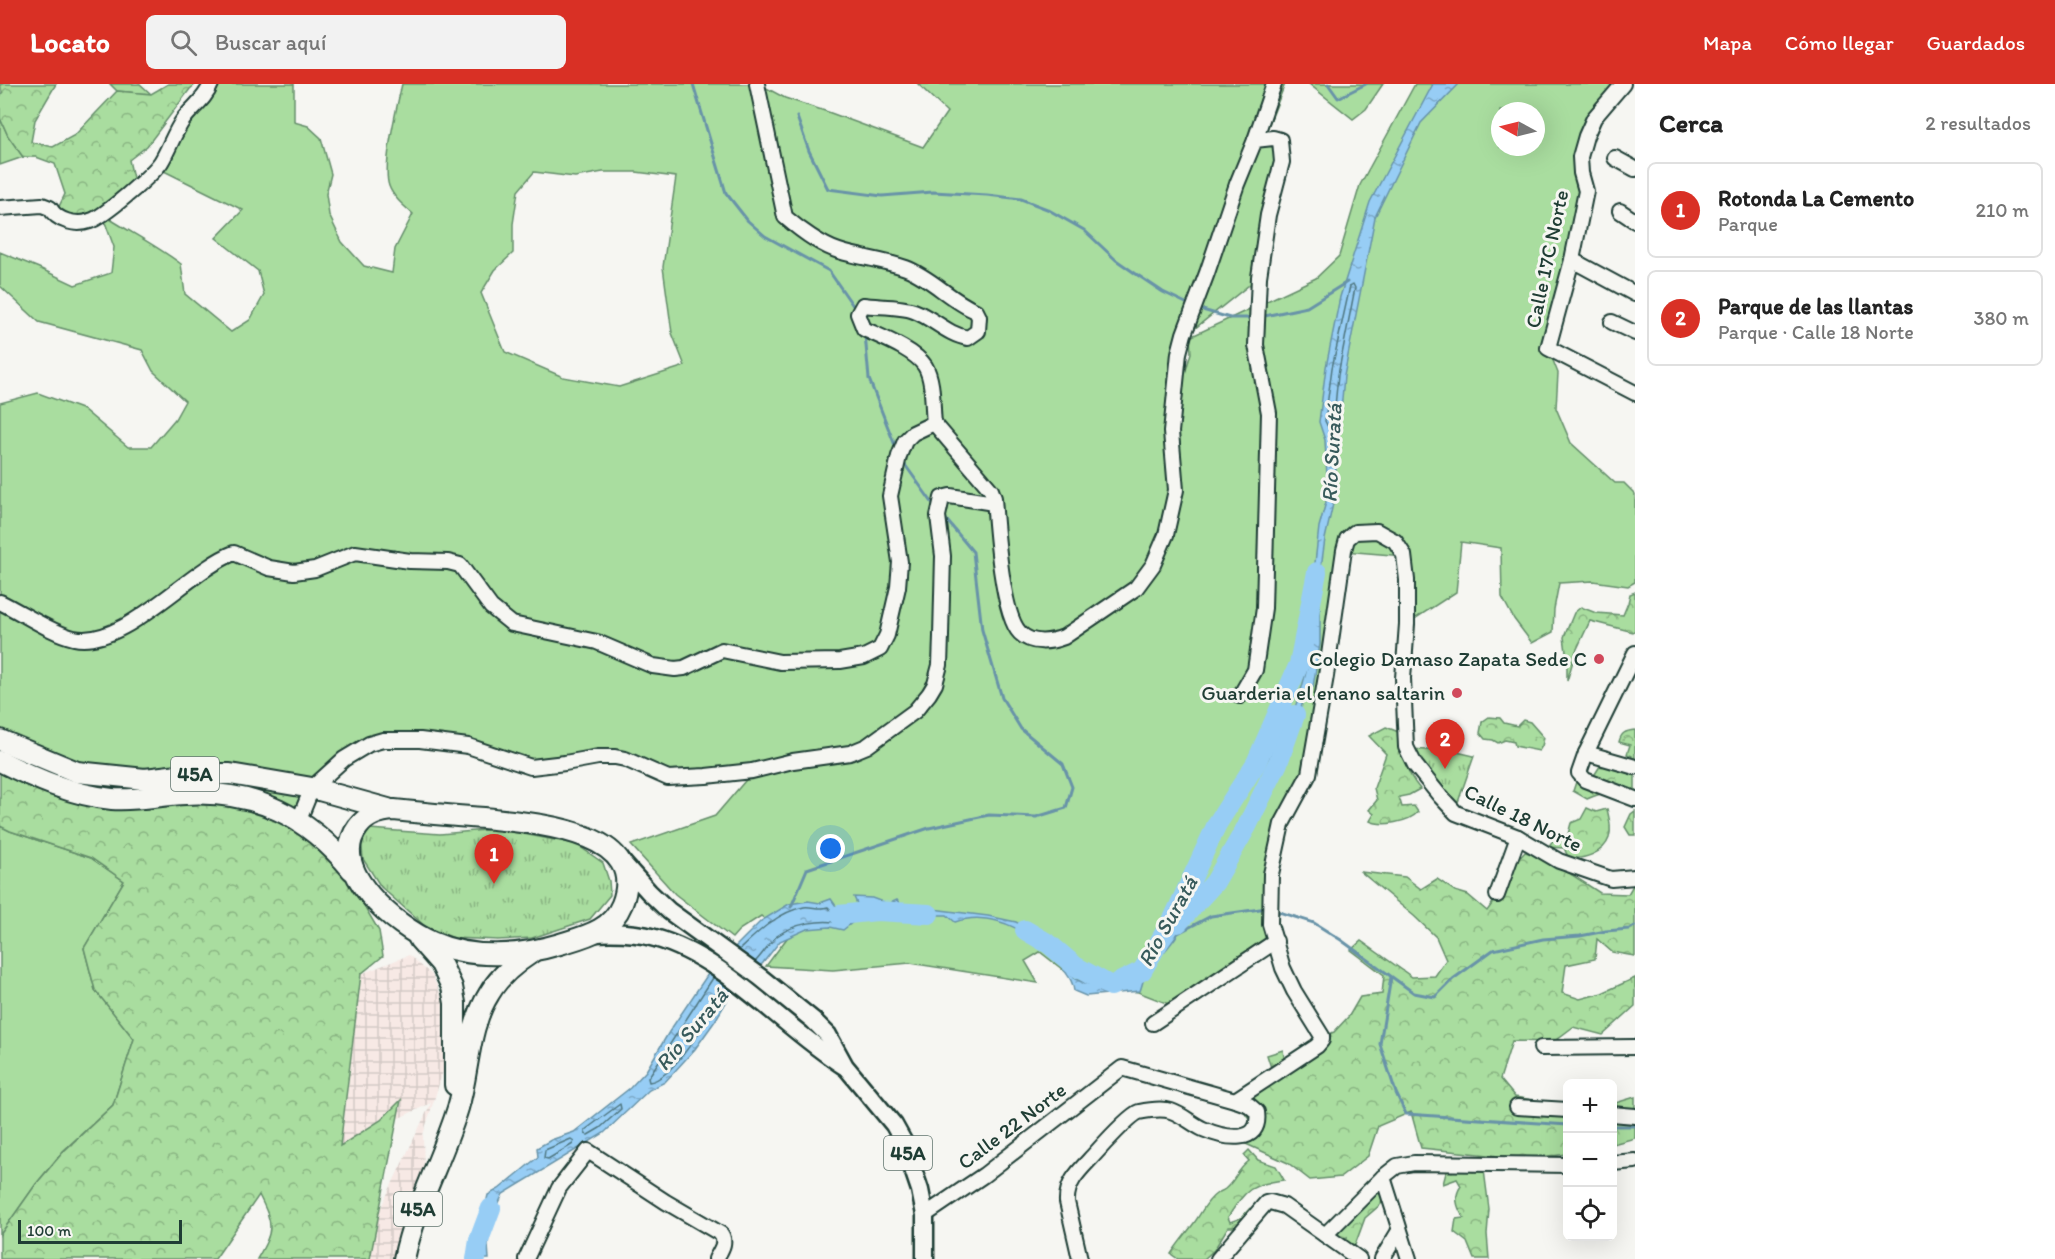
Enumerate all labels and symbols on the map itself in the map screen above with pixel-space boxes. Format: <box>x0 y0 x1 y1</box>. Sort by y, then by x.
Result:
north arrow <box>1491 102 1545 156</box>
street label: Calle 17C Norte <box>1520 188 1573 330</box>
water label: Río Suratá <box>1315 402 1348 503</box>
place label: Colegio Damaso Zapata Sede C <box>1309 646 1587 671</box>
marker: Colegio Damaso Zapata Sede C <box>1592 652 1606 666</box>
place label: Guarderia el enano saltarin <box>1201 680 1445 705</box>
marker: Guarderia el enano saltarin <box>1450 686 1464 700</box>
pin: 2 <box>1426 720 1464 769</box>
road number: 45A <box>171 757 219 791</box>
street label: Calle 18 Norte <box>1460 778 1586 857</box>
pin: 1 <box>474 834 514 884</box>
your location <box>816 834 845 863</box>
water label: Río Suratá <box>1132 871 1204 971</box>
water label: Río Suratá <box>649 982 734 1076</box>
street label: Calle 22 Norte <box>953 1077 1071 1174</box>
road number: 45A <box>884 1136 932 1170</box>
road number: 45A <box>394 1192 442 1226</box>
scale bar <box>18 1217 182 1244</box>

